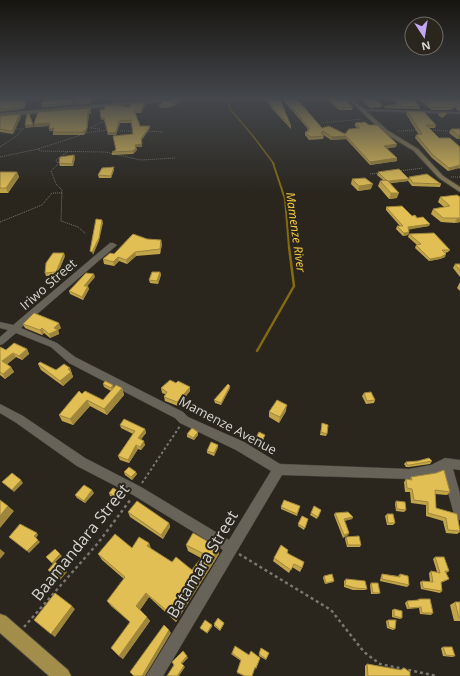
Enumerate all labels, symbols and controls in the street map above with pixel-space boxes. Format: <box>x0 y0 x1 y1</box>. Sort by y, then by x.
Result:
north arrow <box>404 16 444 56</box>
text: N <box>420 38 432 55</box>
water label: Mamenze River <box>282 191 310 274</box>
street label: Iriwo Street <box>16 254 81 314</box>
street label: Mamenze Avenue <box>176 392 280 458</box>
street label: Baamandara Street <box>26 479 134 605</box>
street label: Batamara Street <box>161 506 243 622</box>

